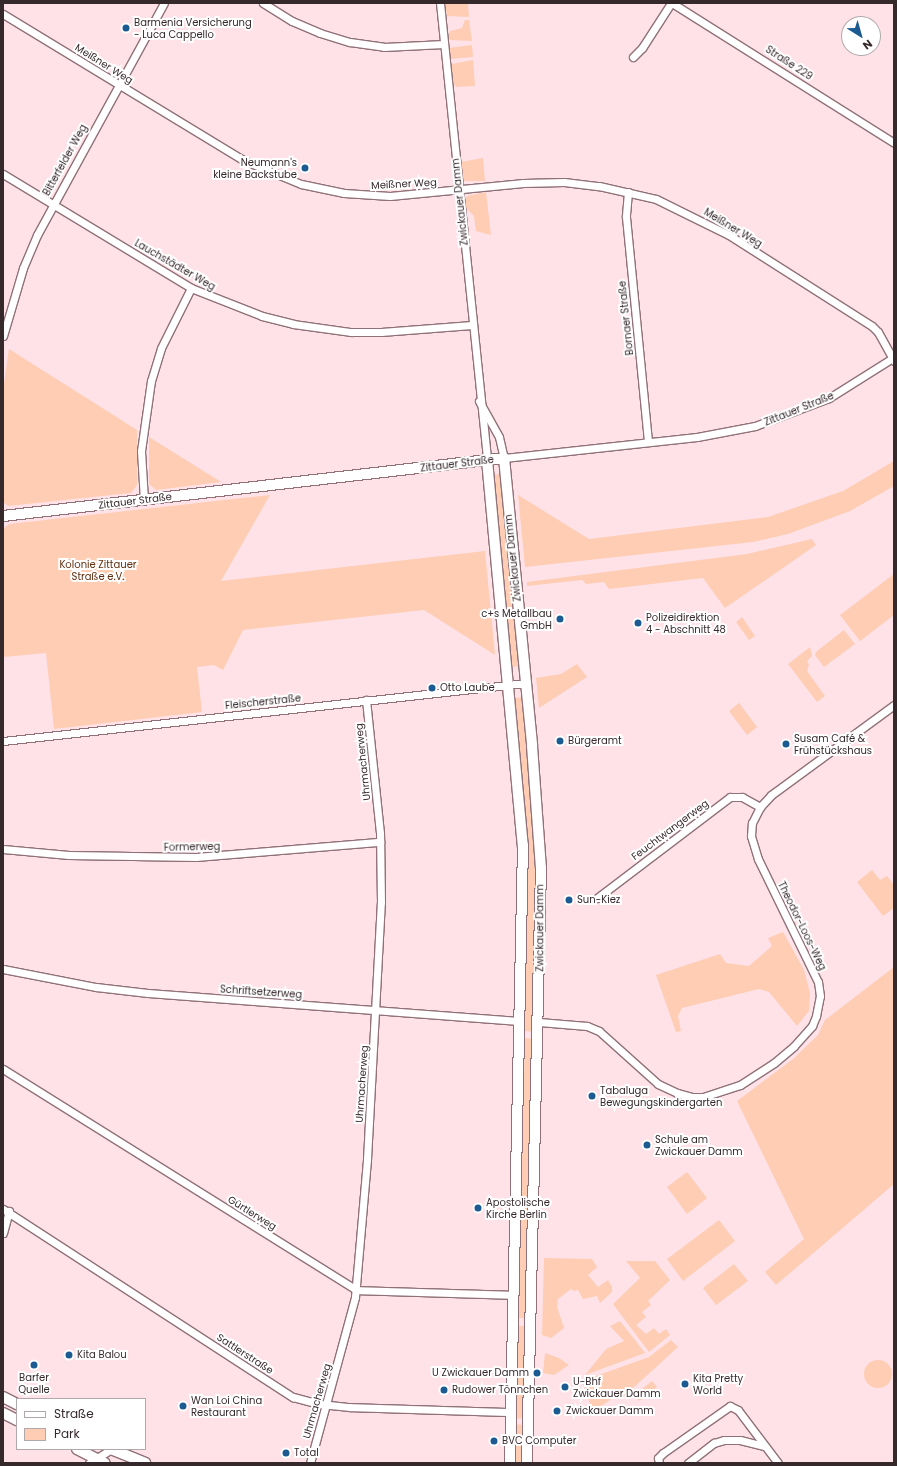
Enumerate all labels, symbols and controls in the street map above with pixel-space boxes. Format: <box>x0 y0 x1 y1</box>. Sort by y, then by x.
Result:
place label: Barmenia Versicherung - Luca Cappello <box>134 16 252 40</box>
north arrow <box>841 16 881 56</box>
marker: Barmenia Versicherung - Luca Cappello <box>121 23 131 33</box>
text: N <box>859 36 876 54</box>
street label: Meißner Weg <box>73 41 135 87</box>
street label: Straße 229 <box>763 43 815 83</box>
street label: Bitterfelder Weg <box>40 122 90 198</box>
place label: Neumann's kleine Backstube <box>213 156 297 180</box>
street label: Zwickauer Damm <box>449 158 471 246</box>
marker: Neumann's kleine Backstube <box>300 163 310 173</box>
street label: Meißner Weg <box>371 176 437 192</box>
street label: Meißner Weg <box>702 206 764 250</box>
street label: Lauchstädter Weg <box>132 237 218 293</box>
street label: Bornaer Straße <box>616 280 636 356</box>
street label: Zittauer Straße <box>762 390 836 428</box>
street label: Zittauer Straße <box>420 454 494 474</box>
street label: Zittauer Straße <box>98 491 172 511</box>
street label: Zwickauer Damm <box>502 514 524 602</box>
park label: Kolonie Zittauer Straße e.V. <box>59 558 137 582</box>
place label: c+s Metallbau GmbH <box>481 607 552 630</box>
place label: Polizeidirektion 4 - Abschnitt 48 <box>646 611 726 634</box>
marker: c+s Metallbau GmbH <box>555 614 565 624</box>
marker: Polizeidirektion 4 - Abschnitt 48 <box>633 618 643 628</box>
place label: Otto Laube <box>440 682 495 694</box>
marker: Otto Laube <box>427 683 437 693</box>
street label: Fleischerstraße <box>225 692 301 712</box>
street label: Uhrmacherweg <box>353 723 373 801</box>
place label: Susam Café & Frühstückshaus <box>794 732 872 756</box>
place label: Bürgeramt <box>568 735 622 747</box>
marker: Bürgeramt <box>555 736 565 746</box>
marker: Susam Café & Frühstückshaus <box>781 739 791 749</box>
street label: Feuchtwangerweg <box>629 797 711 863</box>
street label: Formerweg <box>164 841 220 853</box>
street label: Theodor-Loos-Weg <box>775 880 829 972</box>
street label: Zwickauer Damm <box>534 884 546 972</box>
place label: Sun-Kiez <box>577 894 620 906</box>
marker: Sun-Kiez <box>564 895 574 905</box>
street label: Schriftsetzerweg <box>220 983 302 1001</box>
street label: Uhrmacherweg <box>353 1045 371 1123</box>
place label: Tabaluga Bewegungskindergarten <box>600 1084 722 1108</box>
marker: Tabaluga Bewegungskindergarten <box>587 1091 597 1101</box>
place label: Schule am Zwickauer Damm <box>655 1133 742 1156</box>
marker: Schule am Zwickauer Damm <box>642 1140 652 1150</box>
street label: Gürtlerweg <box>225 1193 279 1233</box>
place label: Apostolische Kirche Berlin <box>486 1196 550 1220</box>
marker: Apostolische Kirche Berlin <box>473 1203 483 1213</box>
street label: Sattlerstraße <box>215 1331 275 1377</box>
place label: Kita Balou <box>77 1349 127 1361</box>
marker: Kita Balou <box>64 1350 74 1360</box>
marker: Barfer Quelle <box>29 1360 39 1370</box>
street label: Uhrmacherweg <box>301 1362 333 1440</box>
place label: U Zwickauer Damm <box>432 1367 529 1379</box>
marker: U Zwickauer Damm <box>532 1368 542 1378</box>
place label: Barfer Quelle <box>18 1371 50 1394</box>
place label: Kita Pretty World <box>693 1372 743 1396</box>
place label: U-Bhf Zwickauer Damm <box>573 1375 660 1398</box>
marker: Kita Pretty World <box>680 1379 690 1389</box>
marker: U-Bhf Zwickauer Damm <box>560 1382 570 1392</box>
place label: Rudower Tönnchen <box>452 1384 548 1396</box>
marker: Rudower Tönnchen <box>439 1385 449 1395</box>
place label: Wan Loi China Restaurant <box>191 1394 262 1418</box>
legend <box>16 1398 146 1450</box>
marker: Wan Loi China Restaurant <box>178 1401 188 1411</box>
text: Straße <box>54 1405 94 1422</box>
marker: Zwickauer Damm <box>551 1405 563 1417</box>
place label: Zwickauer Damm <box>566 1405 653 1417</box>
text: Park <box>54 1425 80 1442</box>
place label: BVC Computer <box>502 1435 576 1447</box>
marker: BVC Computer <box>489 1436 499 1446</box>
place label: Total <box>294 1447 319 1459</box>
marker: Total <box>281 1448 291 1458</box>

